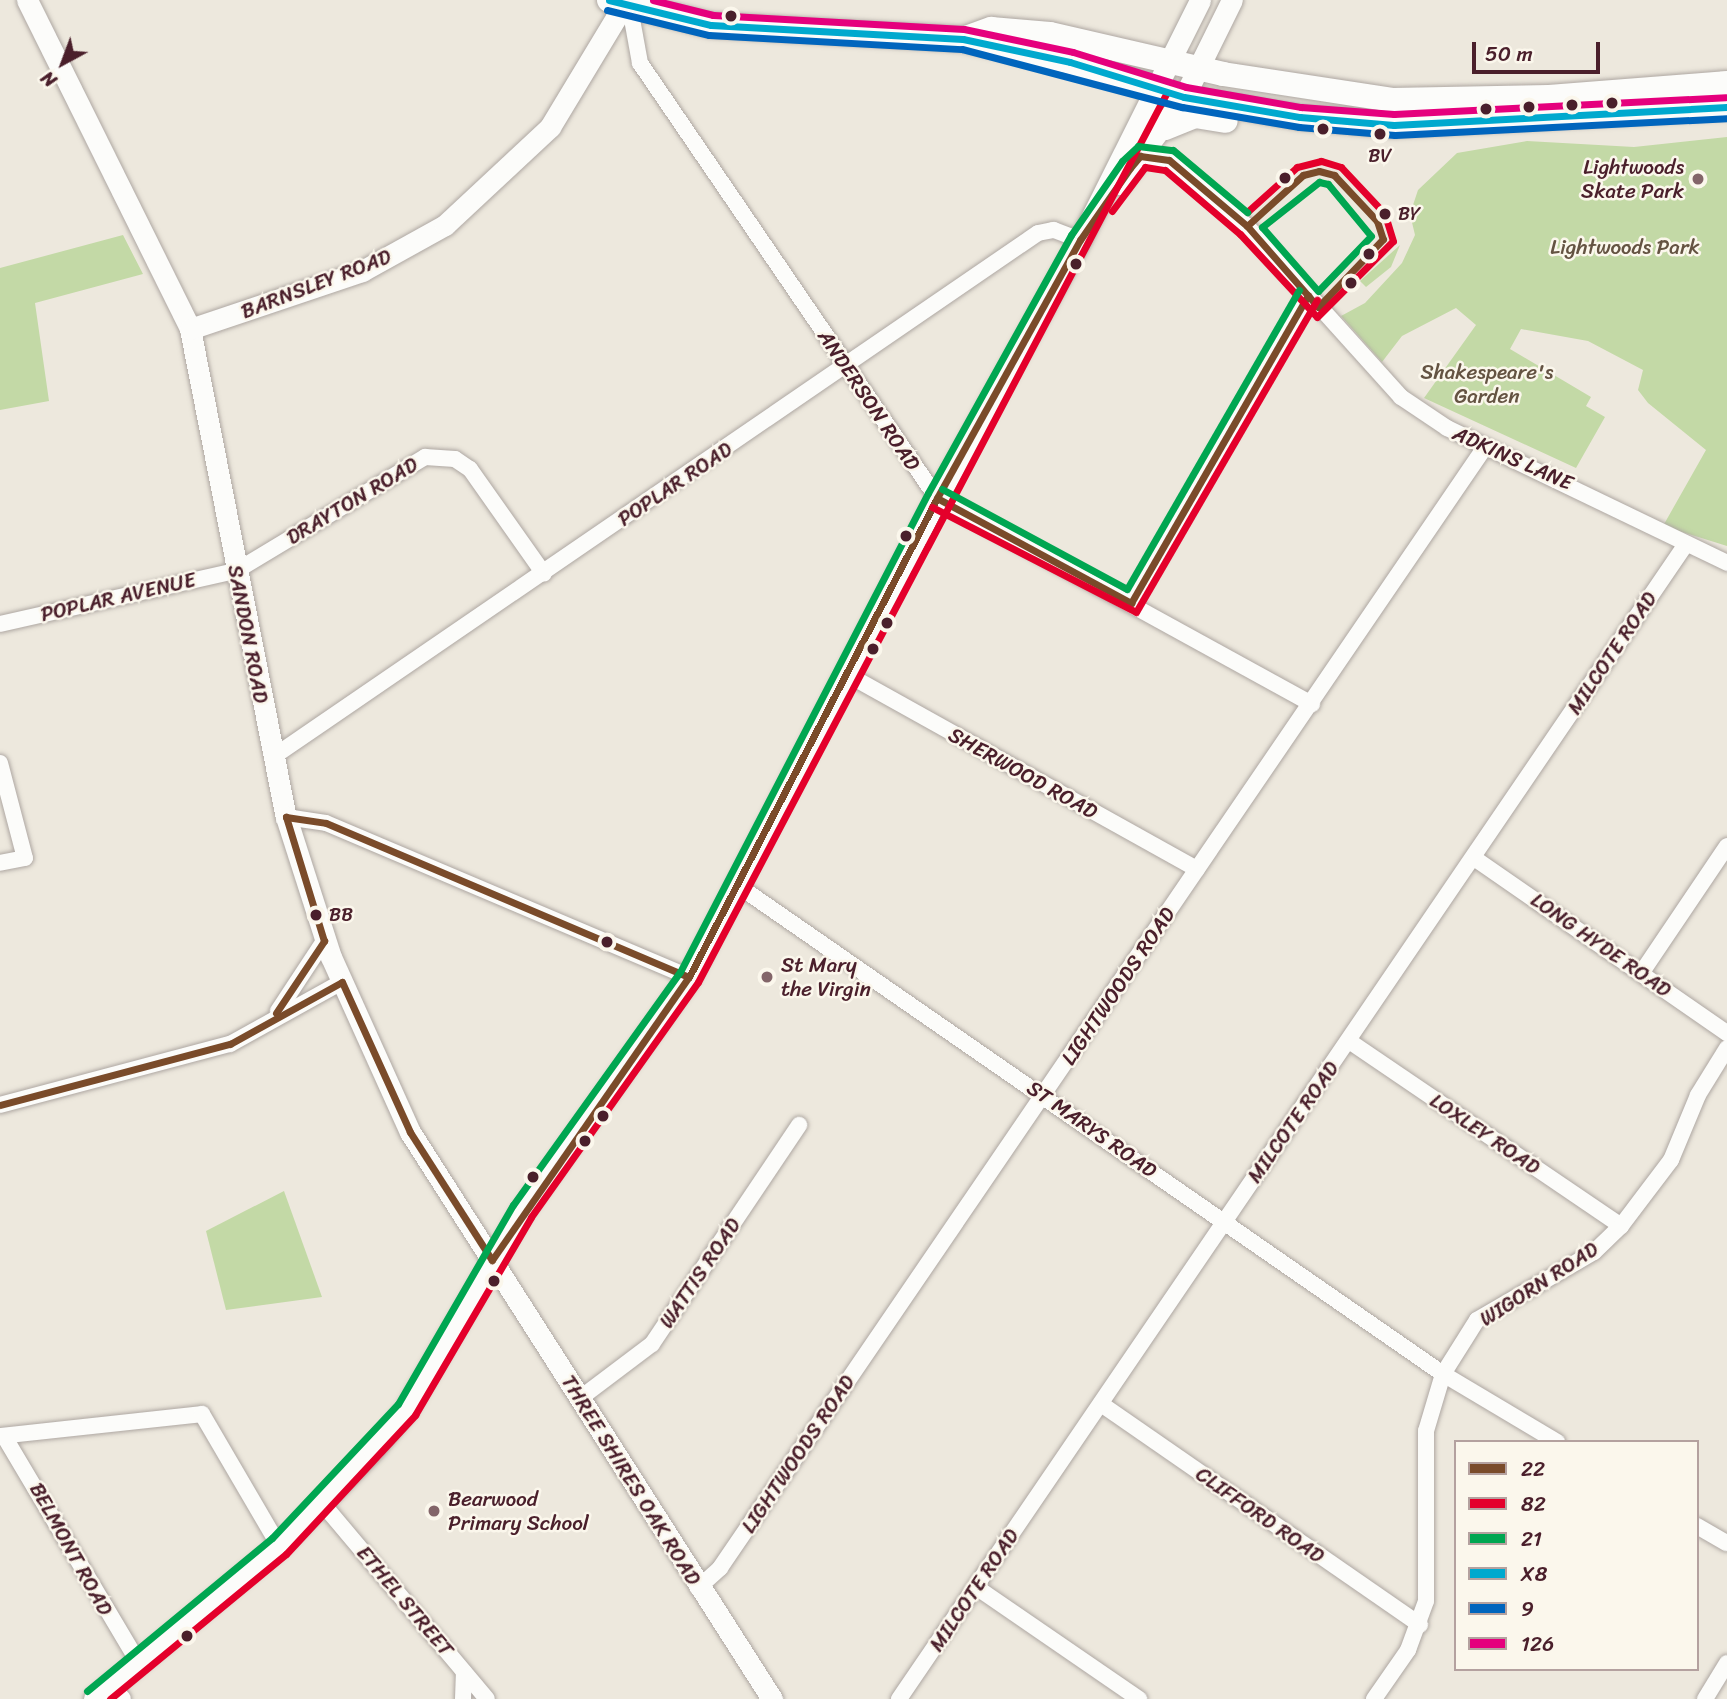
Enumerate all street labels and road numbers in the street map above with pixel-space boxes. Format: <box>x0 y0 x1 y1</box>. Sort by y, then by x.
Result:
street label: BARNSLEY ROAD <box>237 244 395 324</box>
street label: ANDERSON ROAD <box>813 325 925 475</box>
street label: ADKINS LANE <box>1449 420 1577 496</box>
street label: POPLAR ROAD <box>613 436 737 532</box>
street label: DRAYTON ROAD <box>282 452 422 550</box>
street label: SANDON ROAD <box>222 563 274 705</box>
street label: POPLAR AVENUE <box>38 567 198 627</box>
street label: MILCOTE ROAD <box>1562 587 1662 719</box>
street label: SHERWOOD ROAD <box>944 722 1102 824</box>
street label: LONG HYDE ROAD <box>1526 887 1676 1003</box>
street label: LIGHTWOODS ROAD <box>1056 902 1180 1070</box>
street label: MILCOTE ROAD <box>1242 1056 1344 1188</box>
street label: ST MARYS ROAD <box>1021 1074 1163 1184</box>
street label: LOXLEY ROAD <box>1425 1088 1545 1180</box>
street label: WATTIS ROAD <box>654 1213 746 1333</box>
street label: WIGORN ROAD <box>1475 1236 1603 1332</box>
street label: THREE SHIRES OAK ROAD <box>555 1369 707 1591</box>
street label: LIGHTWOODS ROAD <box>736 1370 860 1538</box>
street label: CLIFFORD ROAD <box>1191 1461 1329 1569</box>
street label: BELMONT ROAD <box>24 1478 118 1620</box>
street label: MILCOTE ROAD <box>924 1524 1024 1656</box>
street label: ETHEL STREET <box>351 1540 459 1662</box>

